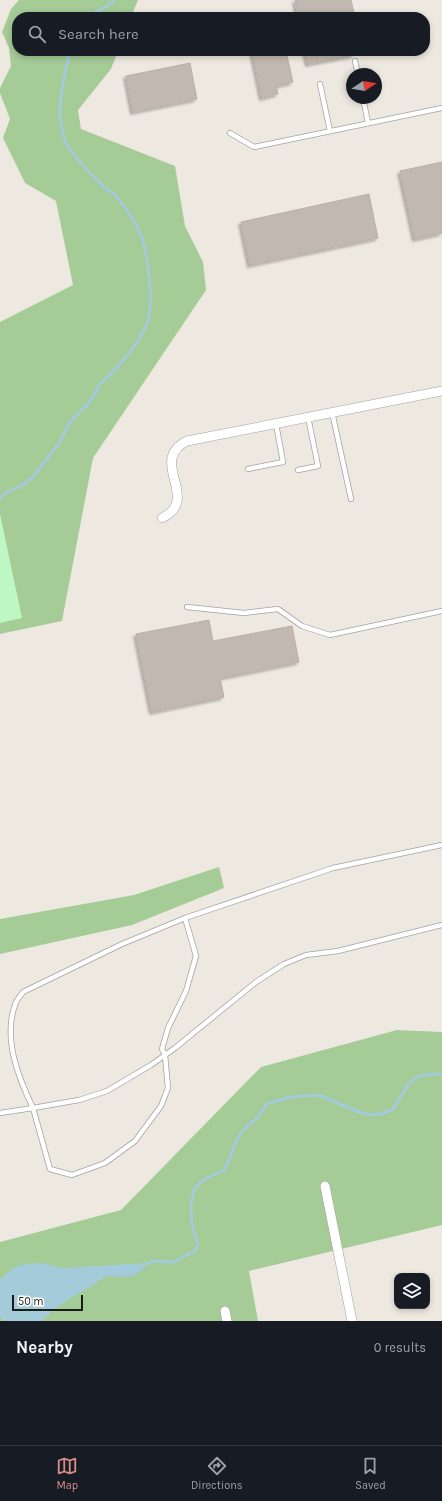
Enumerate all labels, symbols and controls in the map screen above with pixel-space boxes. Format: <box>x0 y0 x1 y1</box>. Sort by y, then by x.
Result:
search box <box>12 12 430 56</box>
icon: search <box>26 23 48 45</box>
text: Search here <box>58 25 139 43</box>
north arrow <box>346 68 382 104</box>
map controls <box>394 1273 430 1309</box>
button: layers <box>394 1273 430 1309</box>
scale bar <box>12 1293 83 1312</box>
text: 50 m <box>18 1295 44 1308</box>
text: Nearby <box>16 1337 73 1357</box>
text: 0 results <box>374 1340 426 1355</box>
tab: Map <box>56 1455 78 1492</box>
tab: Directions <box>191 1455 243 1492</box>
tab: Saved <box>355 1455 386 1492</box>

